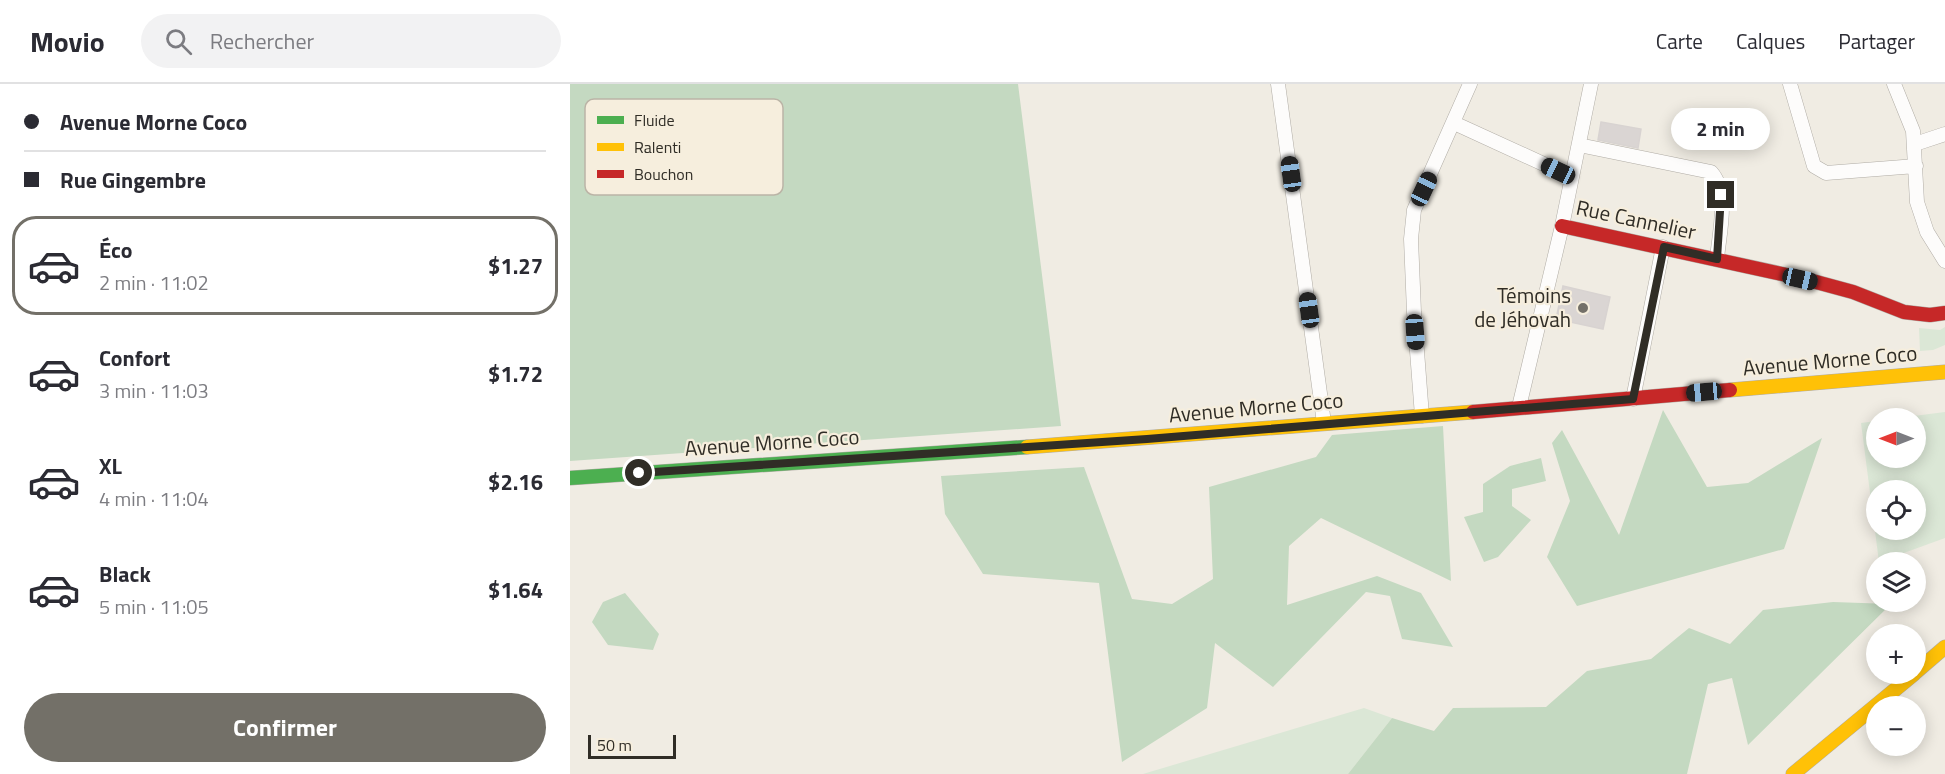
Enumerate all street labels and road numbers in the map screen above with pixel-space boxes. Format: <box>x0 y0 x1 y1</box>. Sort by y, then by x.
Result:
street label: Rue Cannelier <box>1573 191 1699 247</box>
street label: Avenue Morne Coco <box>1741 336 1919 384</box>
street label: Avenue Morne Coco <box>1167 383 1345 431</box>
street label: Avenue Morne Coco <box>683 420 860 464</box>

